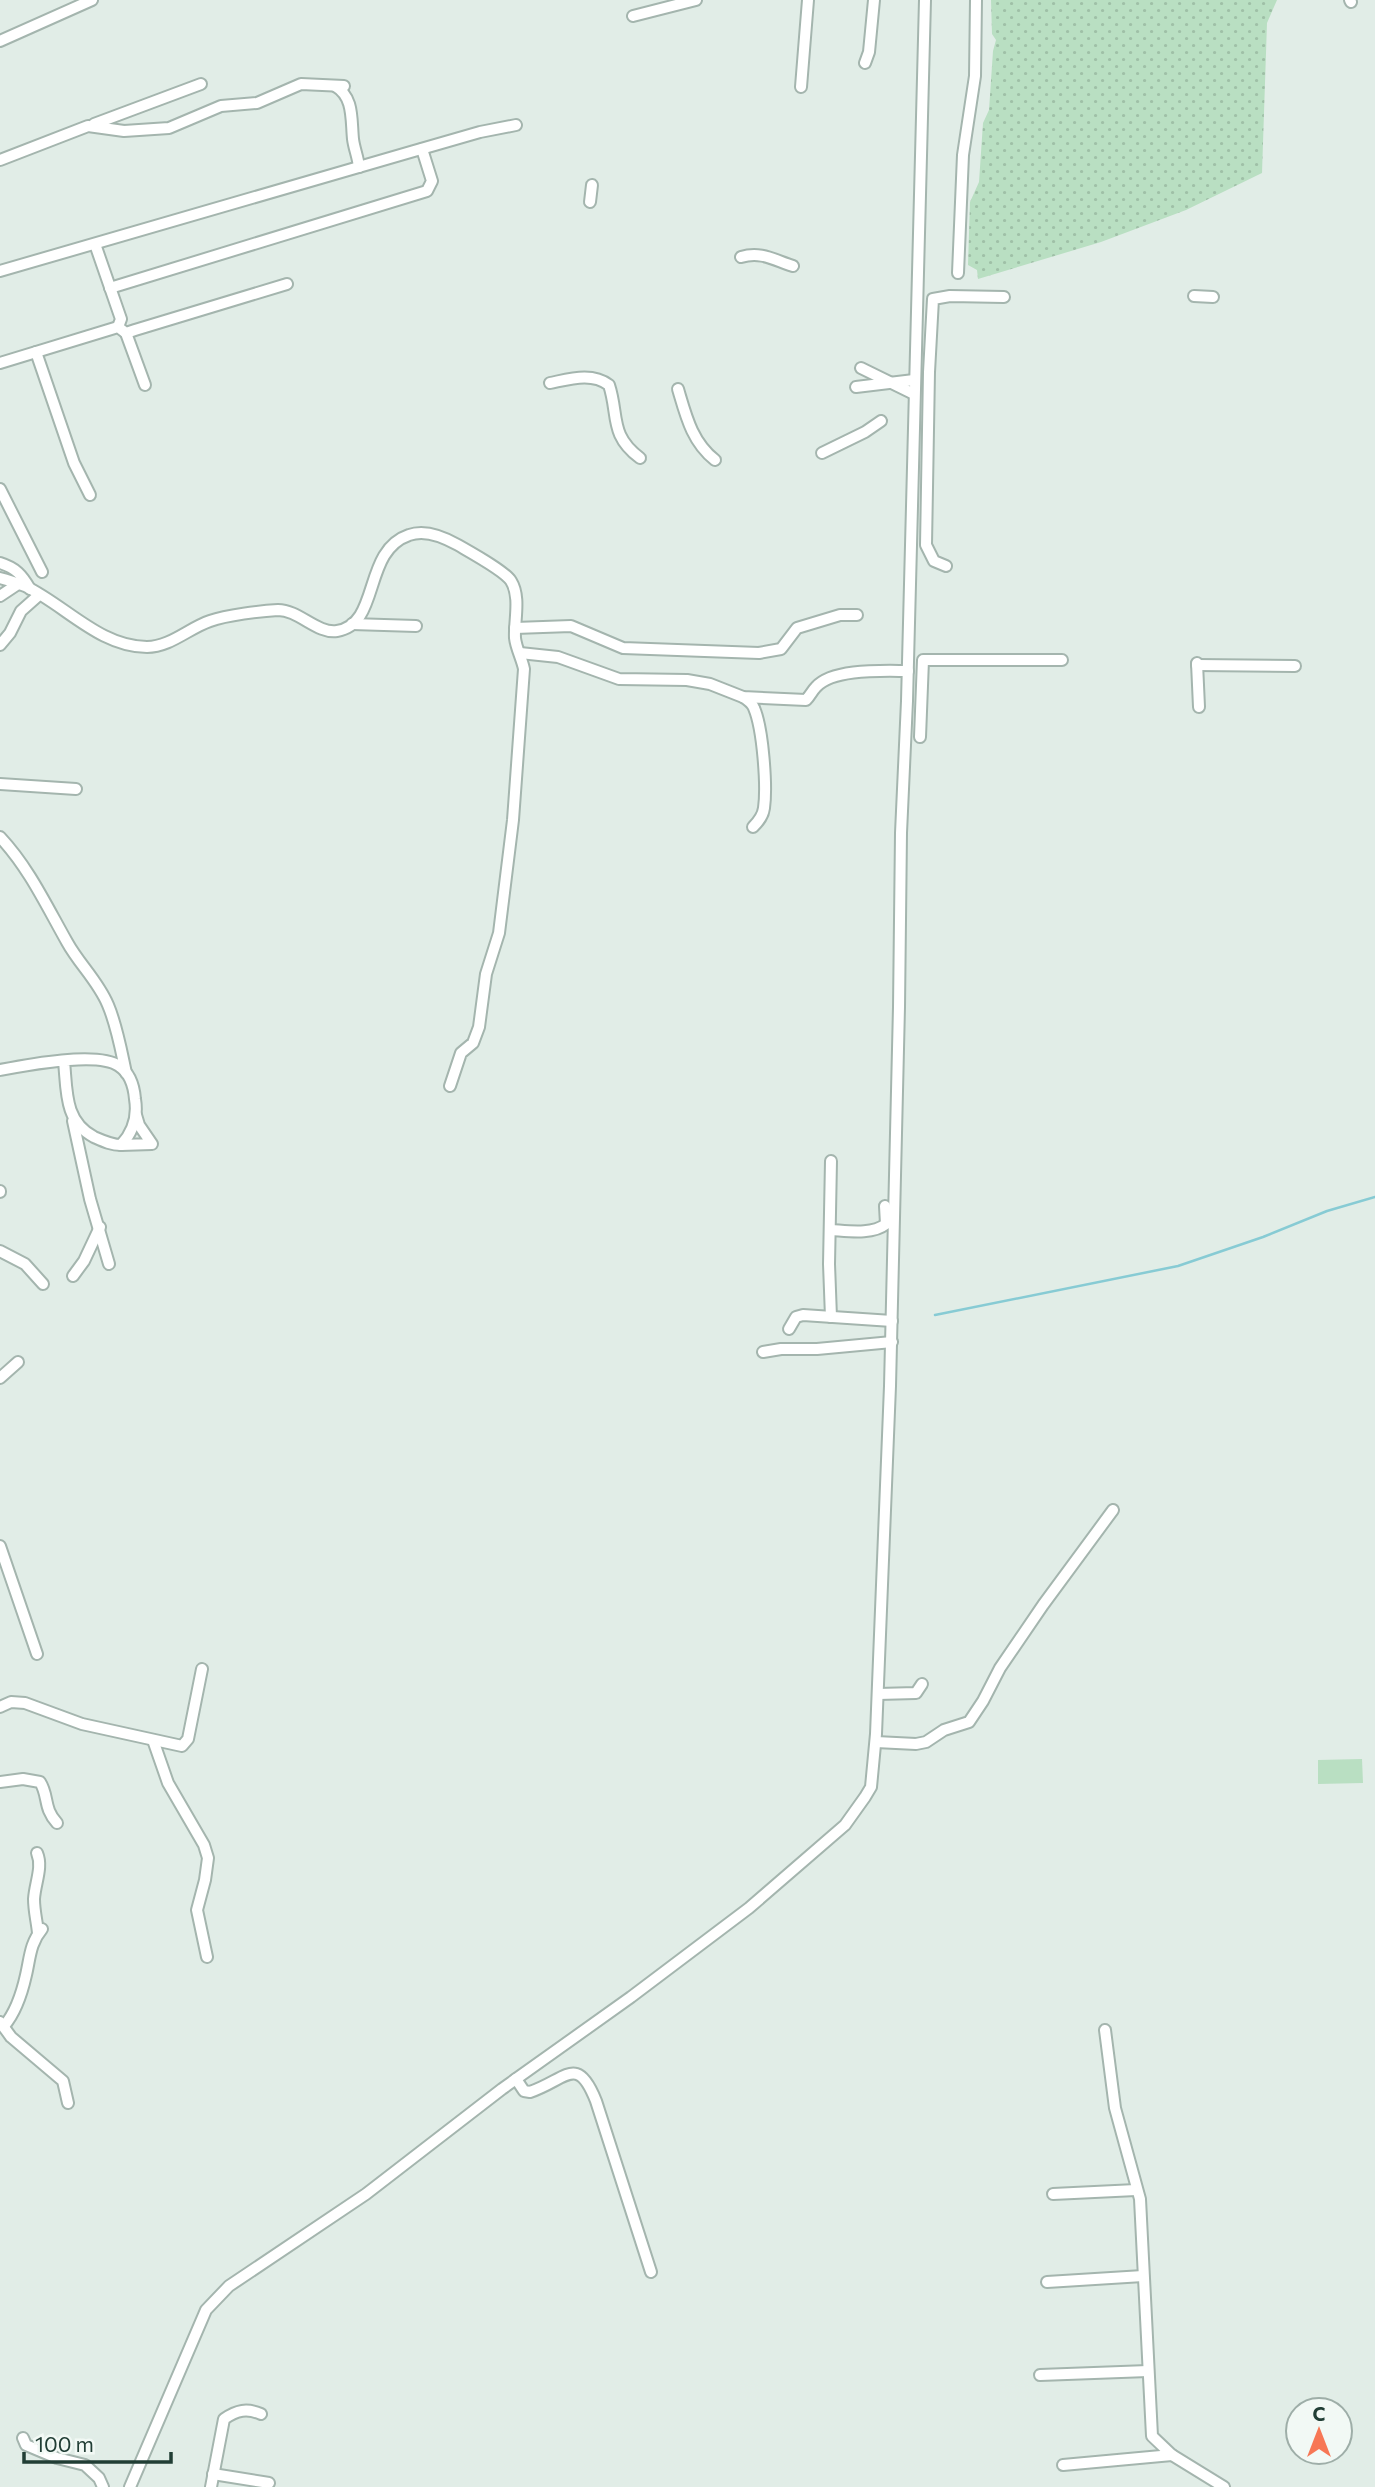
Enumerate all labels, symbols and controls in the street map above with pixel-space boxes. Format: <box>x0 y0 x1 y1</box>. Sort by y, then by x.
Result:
north arrow <box>1284 2396 1354 2466</box>
text: С <box>1313 2402 1326 2425</box>
scale bar <box>24 2420 172 2464</box>
text: 100 m <box>35 2431 94 2456</box>

